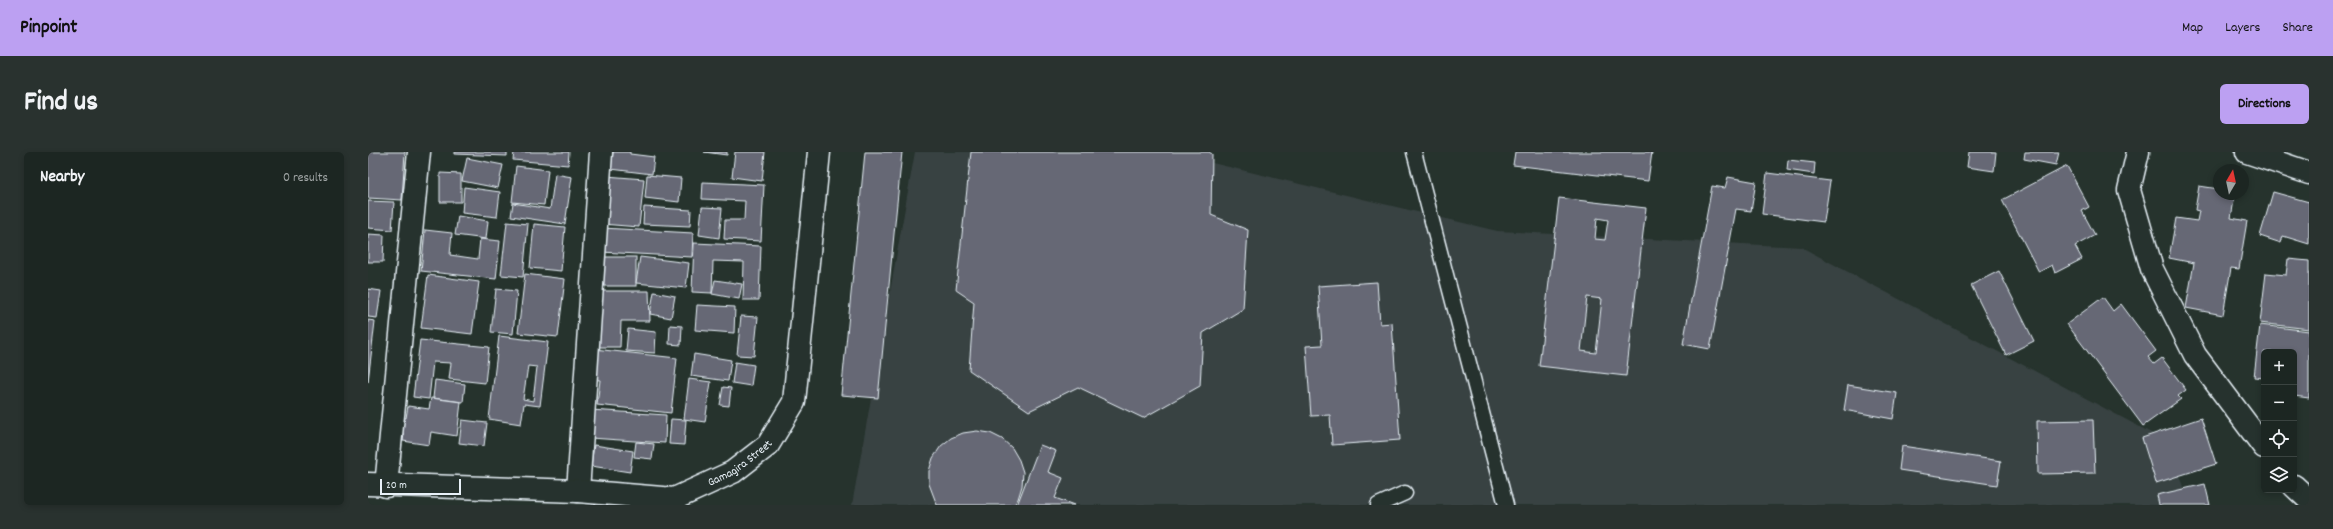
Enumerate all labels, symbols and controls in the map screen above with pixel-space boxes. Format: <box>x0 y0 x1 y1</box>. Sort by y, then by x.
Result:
text: Pinpoint <box>20 15 77 42</box>
text: Map <box>2182 18 2203 38</box>
text: Layers <box>2225 18 2260 38</box>
text: Share <box>2282 18 2313 38</box>
text: Find us <box>24 84 98 124</box>
button: Directions <box>2220 84 2309 124</box>
north arrow <box>2213 164 2249 200</box>
text: Nearby <box>40 166 84 190</box>
text: 0 results <box>283 169 328 188</box>
map controls <box>2261 349 2297 493</box>
button: + <box>2261 349 2297 385</box>
button: − <box>2261 385 2297 421</box>
button: locate <box>2261 421 2297 457</box>
street label: Gamagira Street <box>705 437 778 491</box>
button: layers <box>2261 457 2297 493</box>
scale bar <box>380 477 461 496</box>
text: 20 m <box>386 478 407 494</box>

